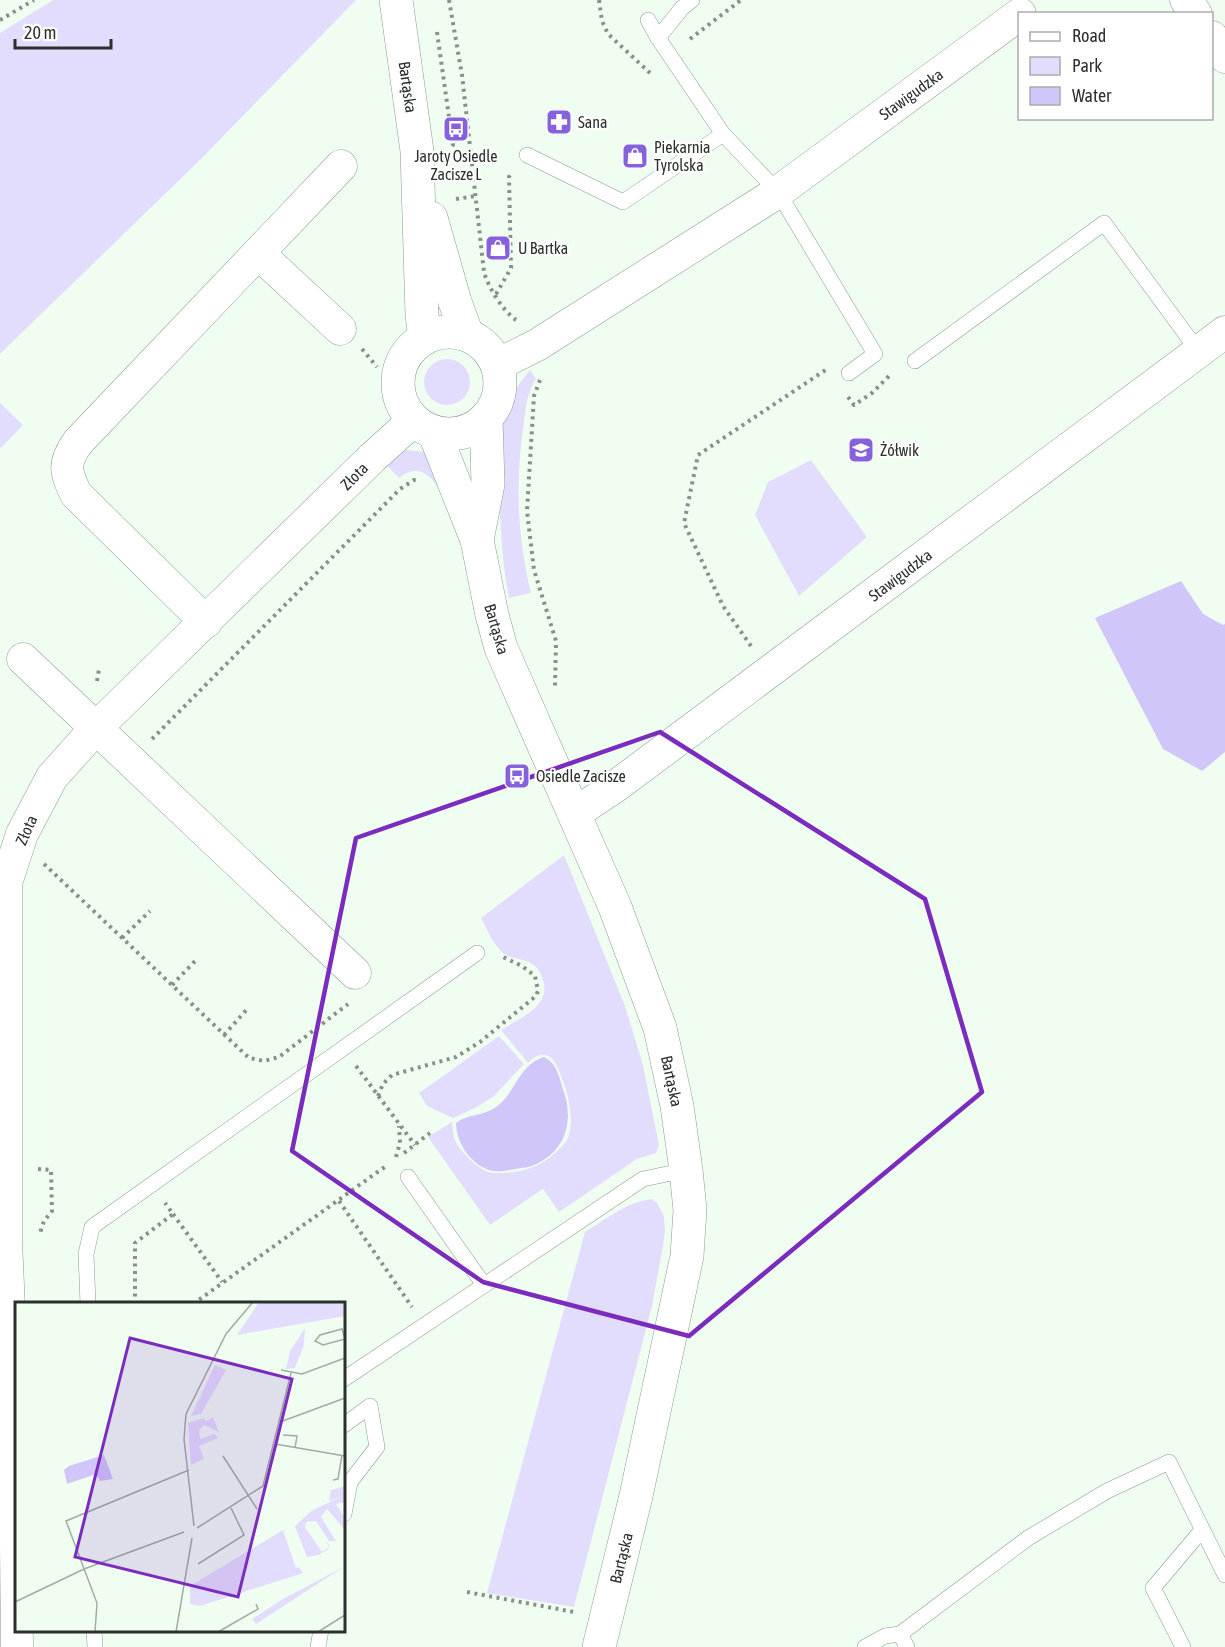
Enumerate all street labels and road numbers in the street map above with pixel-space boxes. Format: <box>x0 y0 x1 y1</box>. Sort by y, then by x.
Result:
street label: Bartąska <box>394 60 421 114</box>
street label: Stawigudzka <box>876 65 947 124</box>
street label: Złota <box>337 459 371 493</box>
street label: Stawigudzka <box>865 545 936 605</box>
street label: Bartąska <box>480 602 513 657</box>
street label: Złota <box>12 812 40 848</box>
street label: Bartąska <box>657 1054 686 1108</box>
street label: Bartąska <box>606 1531 637 1586</box>

